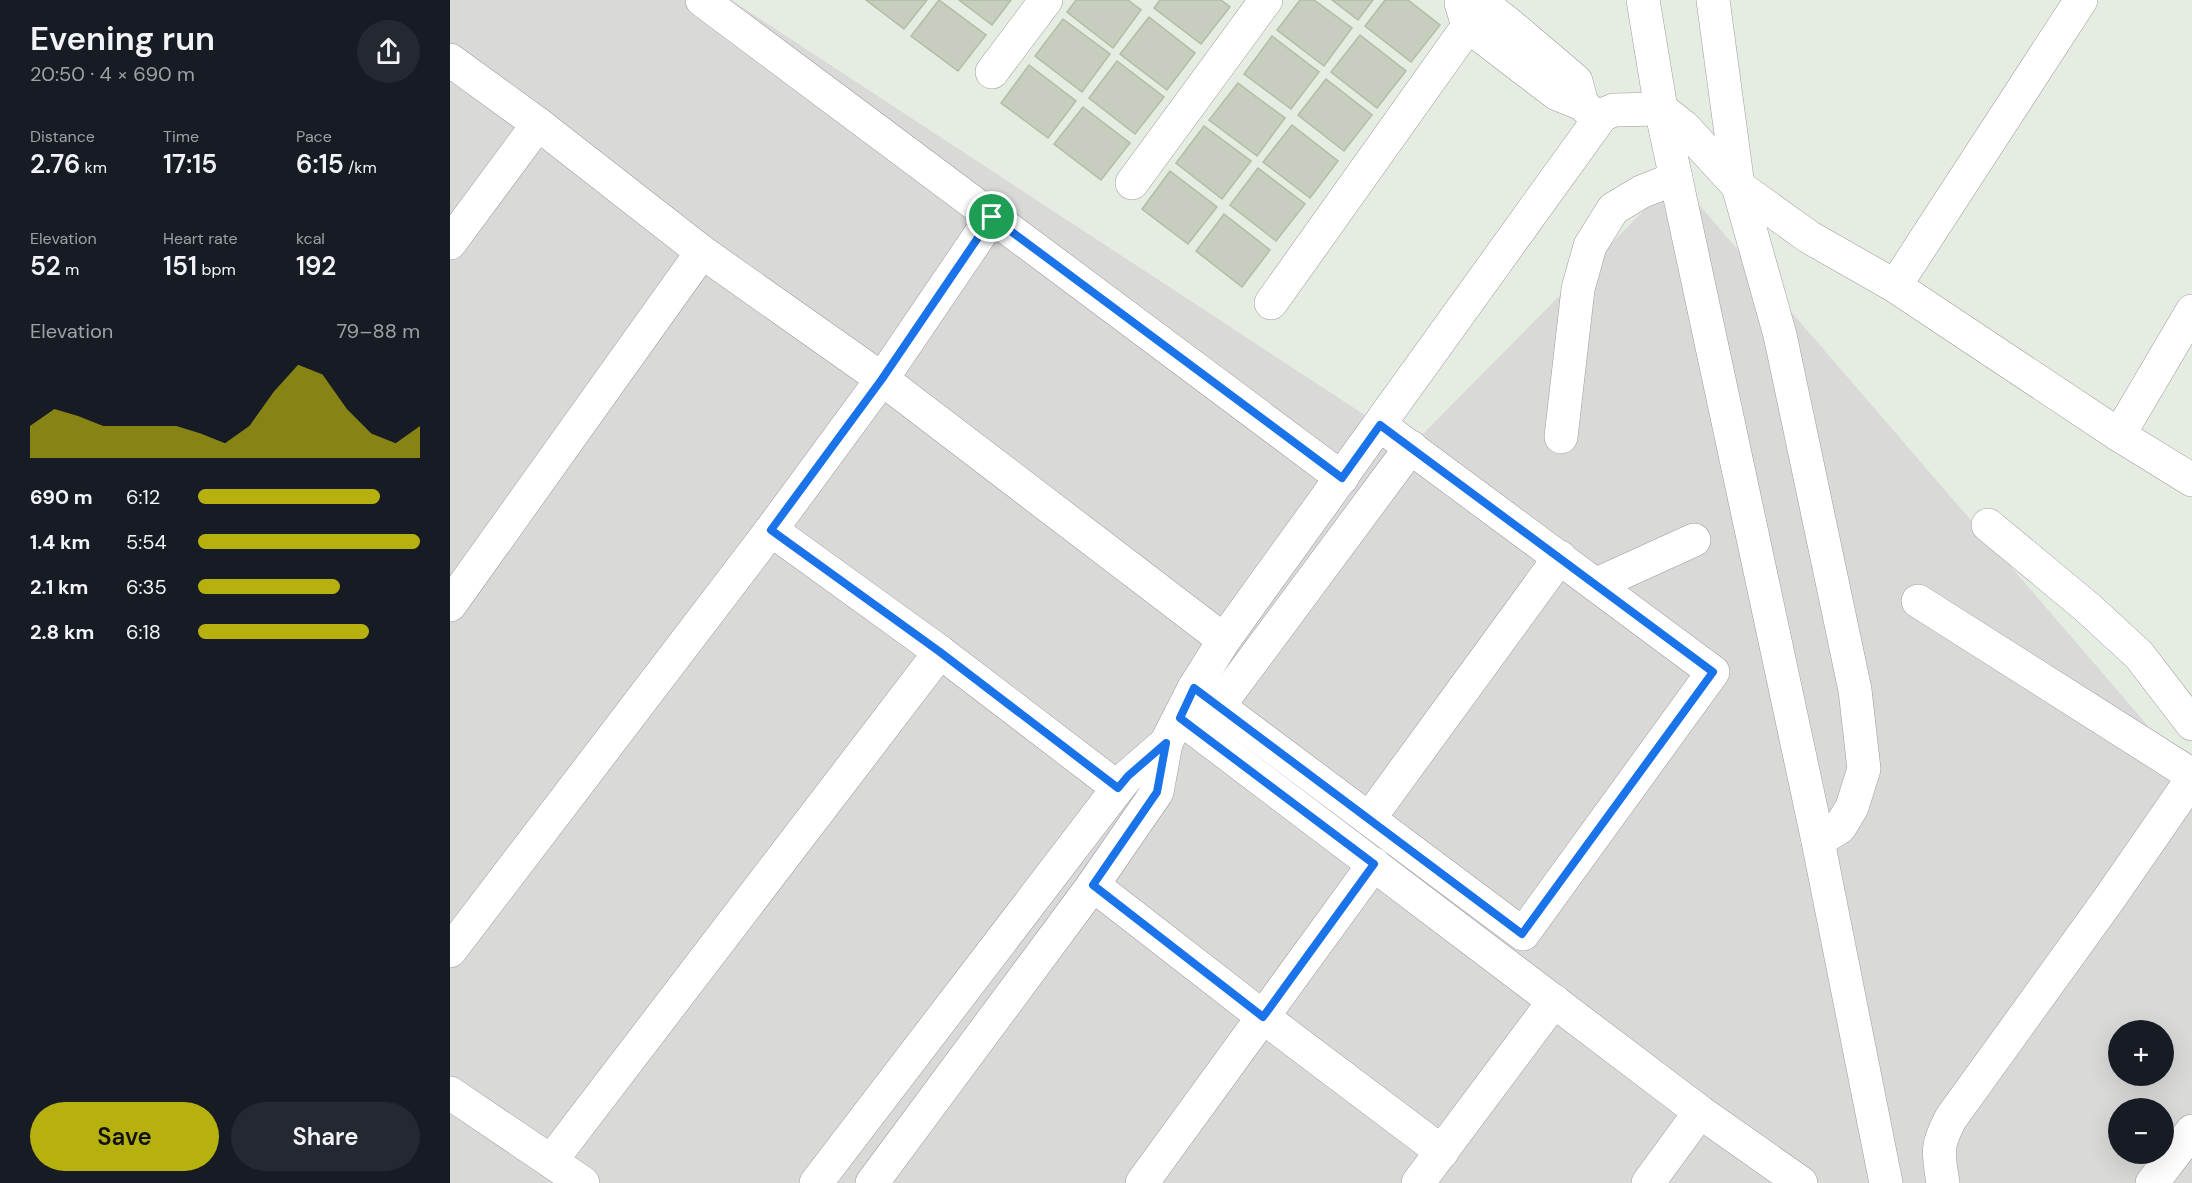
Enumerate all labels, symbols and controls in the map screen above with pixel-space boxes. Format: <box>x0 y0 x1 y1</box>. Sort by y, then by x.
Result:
text: Evening run <box>30 17 215 60</box>
button: share <box>357 20 420 83</box>
text: 20:50 · 4 × 690 m <box>30 61 195 87</box>
text: Distance <box>30 126 95 147</box>
text: Time <box>163 126 199 147</box>
text: Pace <box>296 126 332 147</box>
text: 2.76 <box>30 147 80 181</box>
text: 17:15 <box>163 147 217 181</box>
text: 6:15 <box>296 147 344 181</box>
text: km <box>80 157 107 178</box>
text: /km <box>344 157 377 178</box>
pin <box>966 191 1017 242</box>
icon: arrive <box>975 200 1008 233</box>
text: Elevation <box>30 228 97 249</box>
text: Heart rate <box>163 228 238 249</box>
text: kcal <box>296 228 325 249</box>
text: 52 <box>30 249 61 283</box>
text: 151 <box>163 249 197 283</box>
text: 192 <box>296 249 336 283</box>
text: m <box>61 259 79 280</box>
text: bpm <box>197 259 236 280</box>
text: Elevation <box>30 318 113 344</box>
text: 79–88 m <box>336 318 420 344</box>
text: 690 m <box>30 484 93 510</box>
text: 6:12 <box>126 484 160 510</box>
text: 1.4 km <box>30 529 90 555</box>
text: 5:54 <box>126 529 167 555</box>
text: 2.1 km <box>30 574 88 600</box>
text: 6:35 <box>126 574 167 600</box>
text: 2.8 km <box>30 619 94 645</box>
text: 6:18 <box>126 619 161 645</box>
map controls <box>2108 1020 2174 1164</box>
button: + <box>2108 1020 2174 1086</box>
button: − <box>2108 1098 2174 1164</box>
button: Save <box>30 1102 219 1171</box>
button: Share <box>231 1102 420 1171</box>

